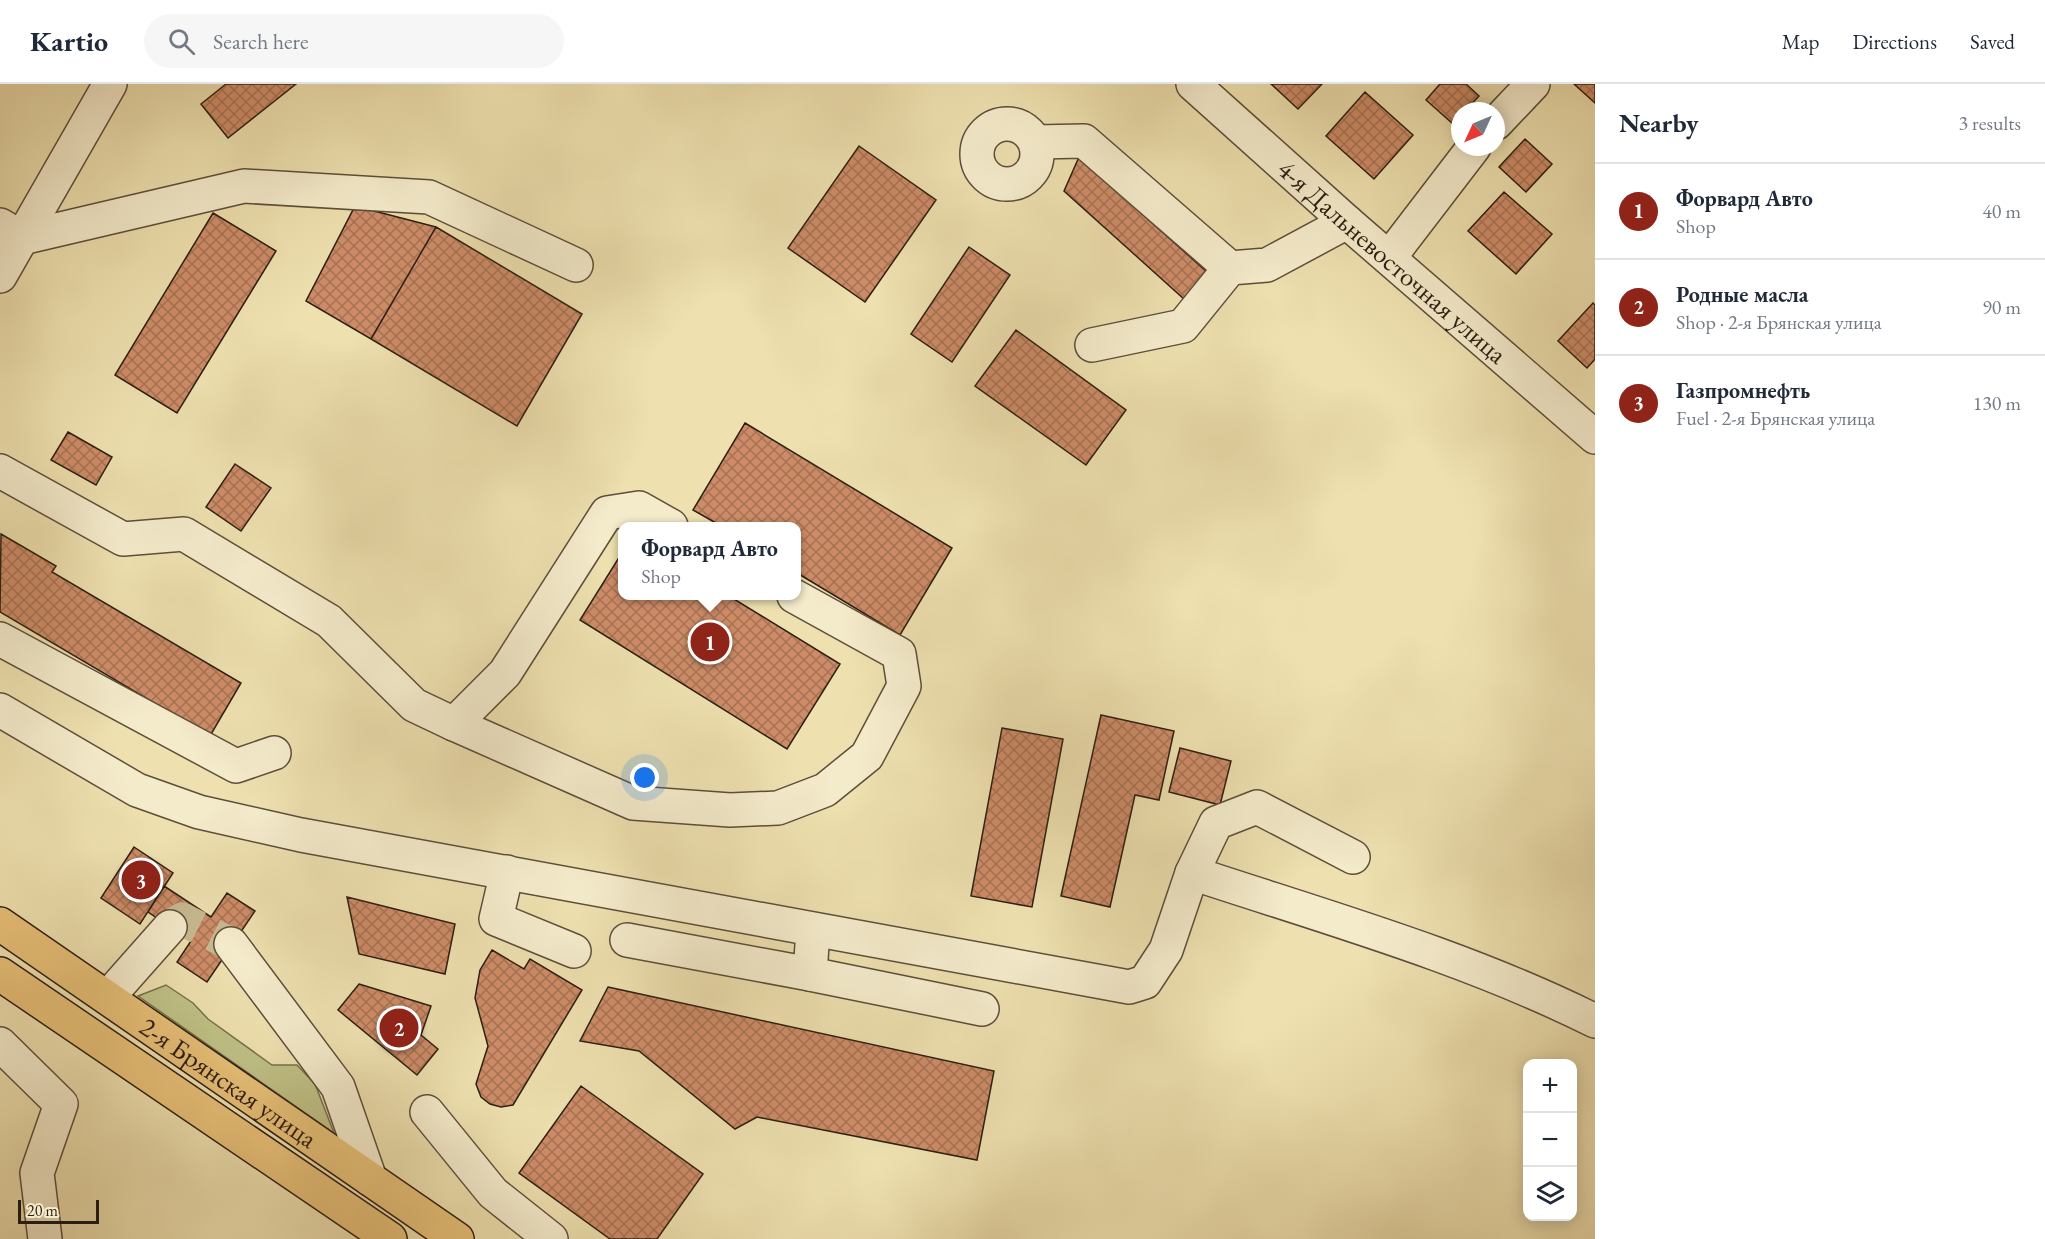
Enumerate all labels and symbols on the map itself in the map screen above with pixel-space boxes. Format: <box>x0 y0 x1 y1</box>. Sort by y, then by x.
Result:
north arrow <box>1451 102 1505 156</box>
street label: 4-я Дальневосточная улица <box>1271 151 1515 371</box>
pin: 1 <box>690 620 730 664</box>
your location <box>630 763 659 792</box>
pin: 3 <box>122 858 160 902</box>
pin: 2 <box>380 1006 418 1050</box>
street label: 2-я Брянская улица <box>133 1008 325 1155</box>
scale bar <box>18 1197 99 1224</box>

